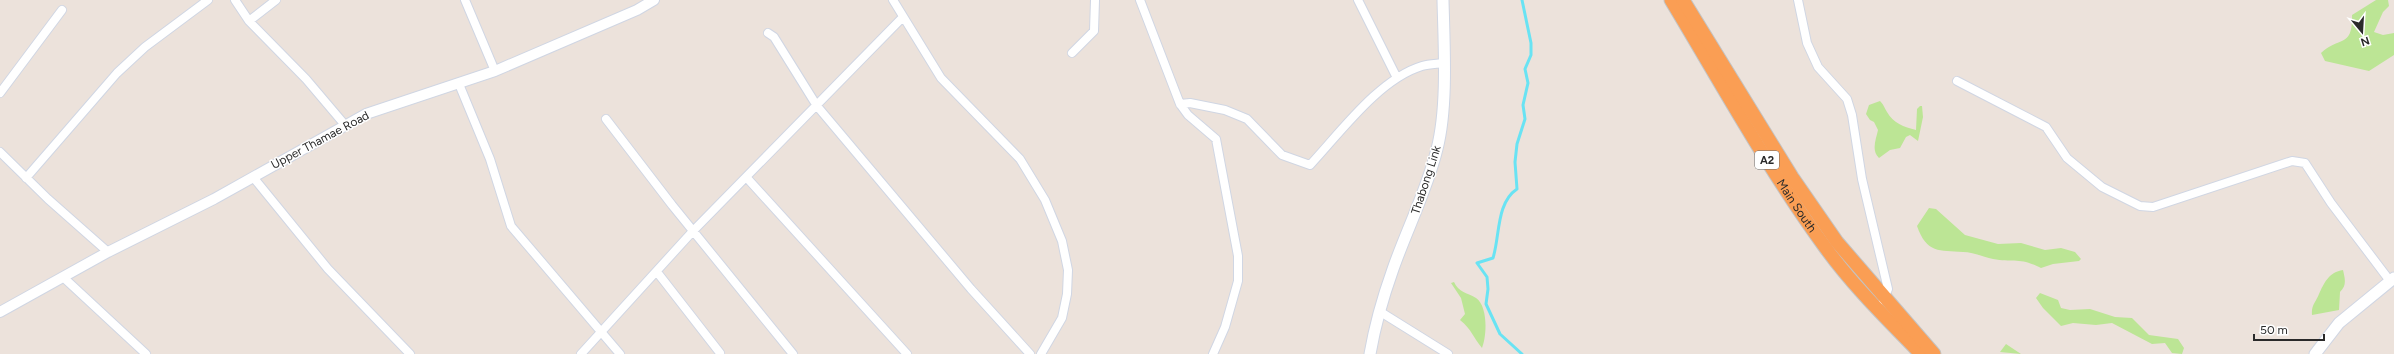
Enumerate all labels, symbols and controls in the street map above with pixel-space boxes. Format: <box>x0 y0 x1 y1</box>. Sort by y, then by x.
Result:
north arrow <box>2342 12 2382 52</box>
text: N <box>2359 34 2371 49</box>
street label: Upper Thamae Road <box>269 108 371 172</box>
street label: Thabong Link <box>1408 144 1444 216</box>
road number: A2 <box>1755 151 1779 169</box>
street label: Main South <box>1774 177 1819 235</box>
scale bar <box>2254 316 2324 342</box>
text: 50 m <box>2260 323 2288 337</box>

